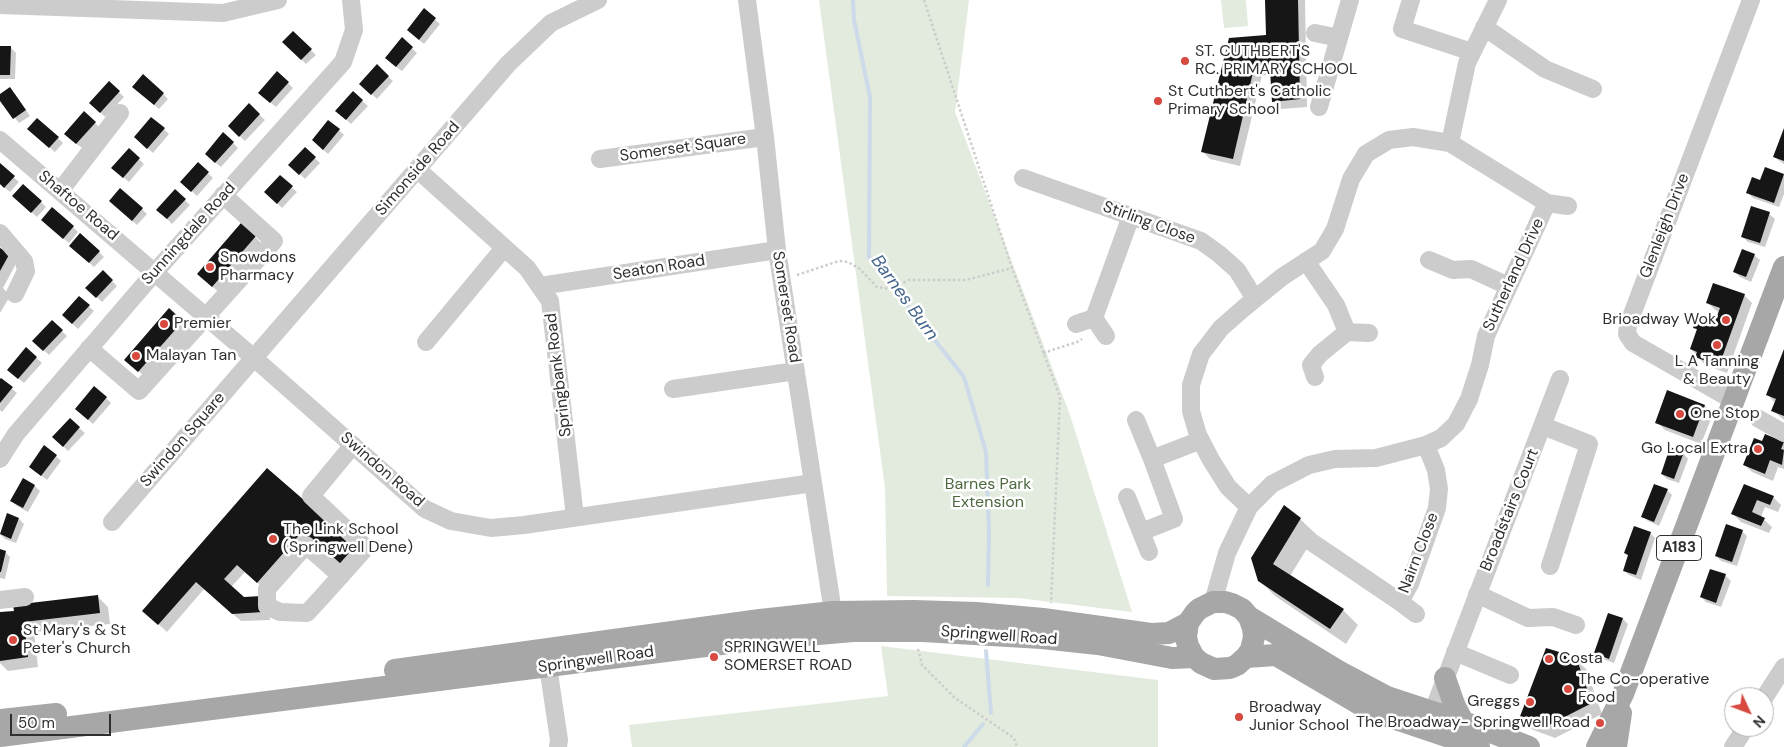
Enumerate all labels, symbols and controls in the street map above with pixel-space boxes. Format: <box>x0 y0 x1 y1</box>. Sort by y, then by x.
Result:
place label: ST. CUTHBERT'S RC. PRIMARY SCHOOL <box>1195 42 1357 80</box>
marker: ST. CUTHBERT'S RC. PRIMARY SCHOOL <box>1179 55 1191 67</box>
place label: St Cuthbert's Catholic Primary School <box>1168 82 1332 120</box>
marker: St Cuthbert's Catholic Primary School <box>1152 95 1164 107</box>
street label: Simonside Road <box>372 118 464 220</box>
street label: Somerset Square <box>619 130 747 166</box>
street label: Shaftoe Road <box>34 167 122 245</box>
street label: Glenleigh Drive <box>1636 171 1694 281</box>
street label: Sunningdale Road <box>138 179 240 289</box>
street label: Stirling Close <box>1100 197 1198 249</box>
street label: Sutherland Drive <box>1479 215 1549 335</box>
place label: Snowdons Pharmacy <box>220 248 296 286</box>
street label: Somerset Road <box>768 250 804 364</box>
street label: Seaton Road <box>612 251 706 285</box>
water label: Barnes Burn <box>866 251 942 345</box>
marker: Snowdons Pharmacy <box>204 261 216 273</box>
place label: Brioadway Wok <box>1603 310 1716 330</box>
street label: Springbank Road <box>542 312 576 438</box>
place label: Premier <box>174 314 231 334</box>
marker: Brioadway Wok <box>1720 314 1732 326</box>
marker: Premier <box>158 318 170 330</box>
marker: L A Tanning & Beauty <box>1711 339 1723 351</box>
place label: Malayan Tan <box>146 346 236 366</box>
marker: Malayan Tan <box>130 350 142 362</box>
place label: L A Tanning & Beauty <box>1675 352 1759 390</box>
street label: Swindon Square <box>137 389 229 491</box>
place label: One Stop <box>1690 404 1760 424</box>
marker: One Stop <box>1674 408 1686 420</box>
street label: Swindon Road <box>336 428 428 512</box>
place label: Go Local Extra <box>1641 439 1748 459</box>
marker: Go Local Extra <box>1752 443 1764 455</box>
street label: Broadstairs Court <box>1477 446 1543 574</box>
park label: Barnes Park Extension <box>945 475 1031 513</box>
street label: Nairn Close <box>1395 510 1443 596</box>
place label: The Link School (Springwell Dene) <box>283 520 413 558</box>
marker: The Link School (Springwell Dene) <box>267 533 279 545</box>
road number: A183 <box>1656 536 1702 560</box>
place label: St Mary's & St Peter's Church <box>23 621 130 659</box>
street label: Springwell Road <box>940 622 1058 650</box>
marker: St Mary's & St Peter's Church <box>7 634 19 646</box>
place label: SPRINGWELL SOMERSET ROAD <box>724 638 852 676</box>
street label: Springwell Road <box>537 642 655 678</box>
place label: Costa <box>1559 649 1603 669</box>
marker: SPRINGWELL SOMERSET ROAD <box>708 651 720 663</box>
marker: Costa <box>1543 653 1555 665</box>
place label: The Co-operative Food <box>1578 670 1709 708</box>
marker: The Co-operative Food <box>1562 683 1574 695</box>
north arrow <box>1724 687 1774 737</box>
place label: Greggs <box>1467 692 1520 712</box>
marker: Greggs <box>1524 696 1536 708</box>
place label: Broadway Junior School <box>1249 698 1349 736</box>
scale bar <box>12 704 114 736</box>
marker: Broadway Junior School <box>1233 711 1245 723</box>
text: N <box>1749 712 1769 731</box>
text: 50 m <box>18 713 55 733</box>
place label: The Broadway- Springwell Road <box>1356 713 1590 733</box>
marker: The Broadway- Springwell Road <box>1594 717 1606 729</box>

